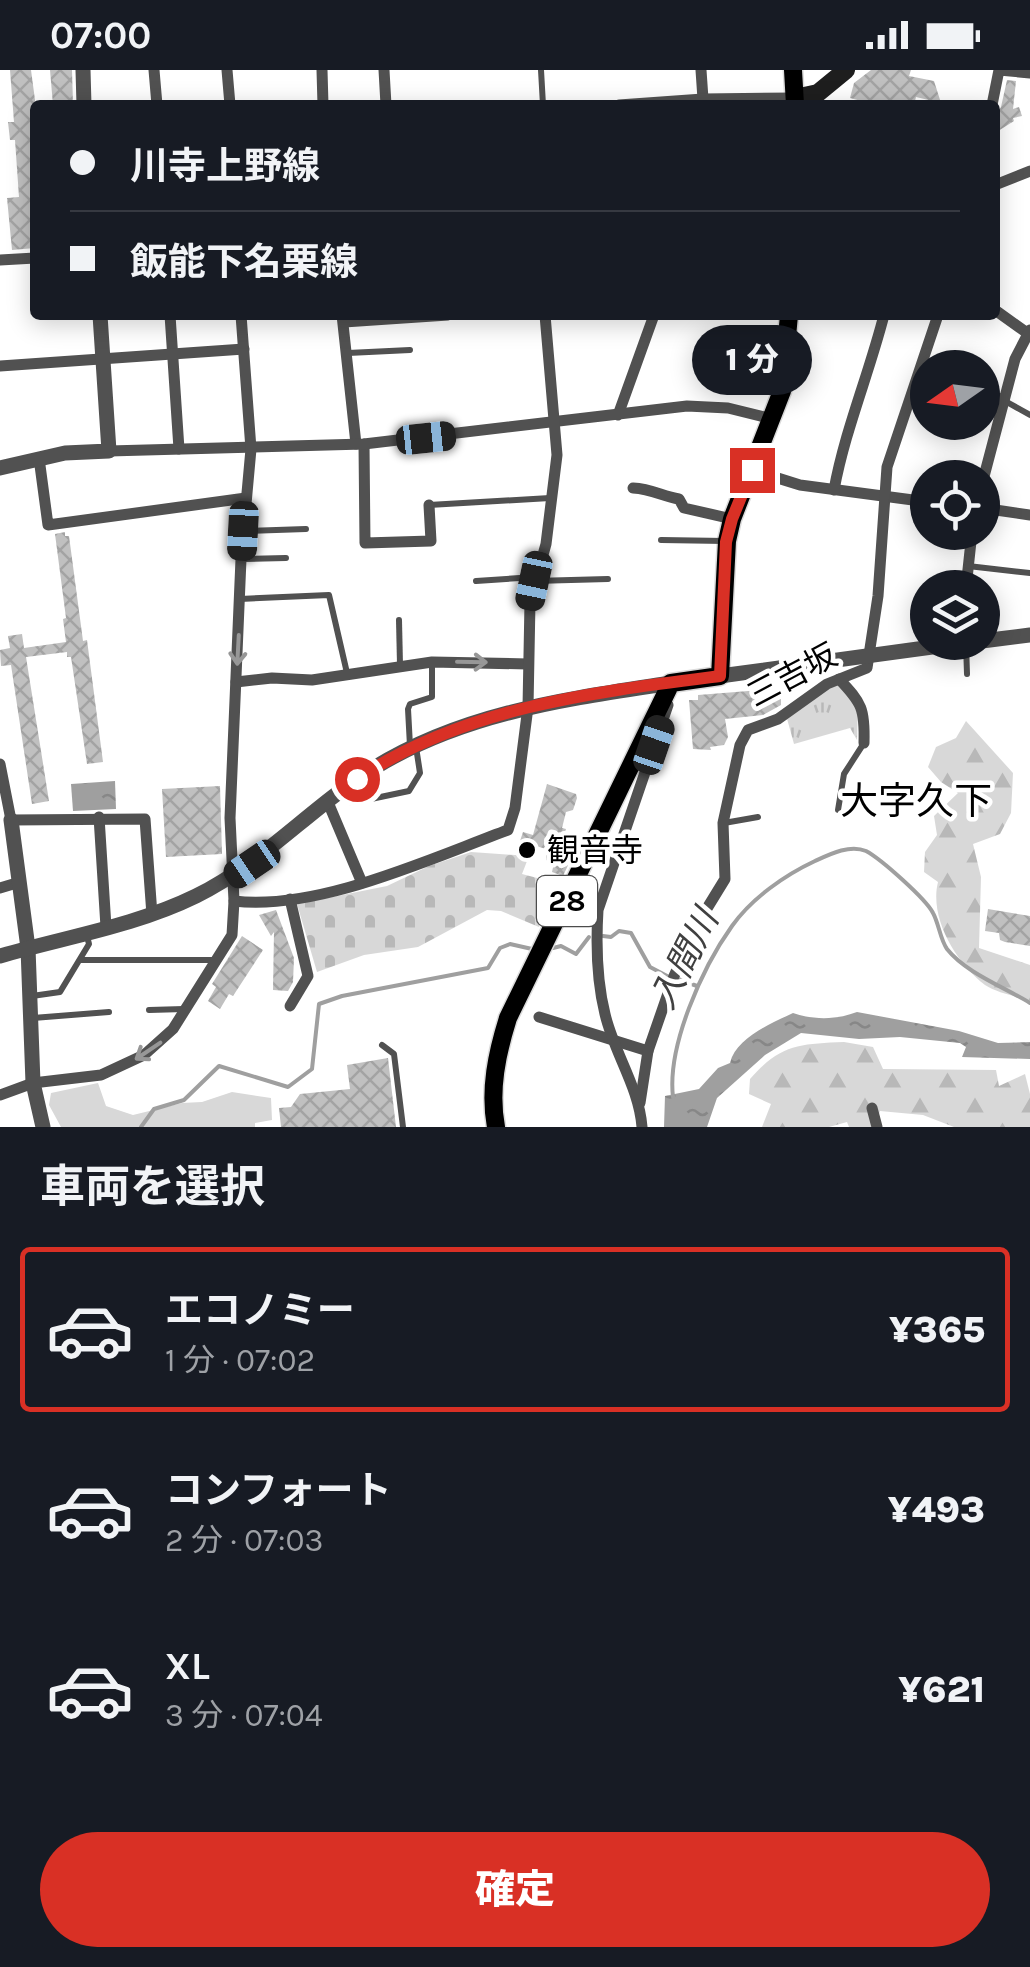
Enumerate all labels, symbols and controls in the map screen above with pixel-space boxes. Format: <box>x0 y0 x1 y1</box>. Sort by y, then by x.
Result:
text: 07:00 <box>50 13 151 58</box>
text: 川寺上野線 <box>130 144 320 189</box>
text: 飯能下名栗線 <box>130 240 358 285</box>
callout: 1 分 <box>692 325 812 395</box>
text: 1 分 <box>726 341 778 378</box>
north arrow <box>910 350 1000 440</box>
map controls <box>910 350 1000 660</box>
car <box>395 420 457 456</box>
route end <box>730 448 775 493</box>
button: locate <box>910 460 1000 550</box>
car <box>226 500 260 562</box>
car <box>513 549 555 613</box>
button: layers <box>910 570 1000 660</box>
one-way arrow <box>228 634 247 666</box>
street label: 三吉坂 <box>741 637 843 714</box>
one-way arrow <box>455 653 487 672</box>
car <box>630 712 678 778</box>
route start <box>335 757 380 802</box>
district label: 大字久下 <box>840 779 992 824</box>
place label: 観音寺 <box>547 832 643 869</box>
car <box>219 835 285 893</box>
marker: 観音寺 <box>516 839 538 861</box>
road number: 28 <box>537 876 597 926</box>
water label: 入間川 <box>642 900 728 1015</box>
one-way arrow <box>134 1040 162 1061</box>
text: 車両を選択 <box>40 1161 265 1213</box>
icon: car <box>45 1285 135 1375</box>
text: エコノミー <box>165 1288 355 1333</box>
text: ¥365 <box>889 1307 985 1352</box>
text: 1 分 · 07:02 <box>165 1342 315 1379</box>
icon: car <box>45 1465 135 1555</box>
text: コンフォート <box>165 1468 392 1513</box>
text: ¥493 <box>888 1487 985 1532</box>
text: 2 分 · 07:03 <box>165 1522 323 1559</box>
text: XL <box>165 1644 210 1689</box>
icon: car <box>45 1645 135 1735</box>
text: ¥621 <box>898 1667 985 1712</box>
text: 3 分 · 07:04 <box>165 1697 323 1734</box>
button: 確定 <box>40 1832 990 1947</box>

